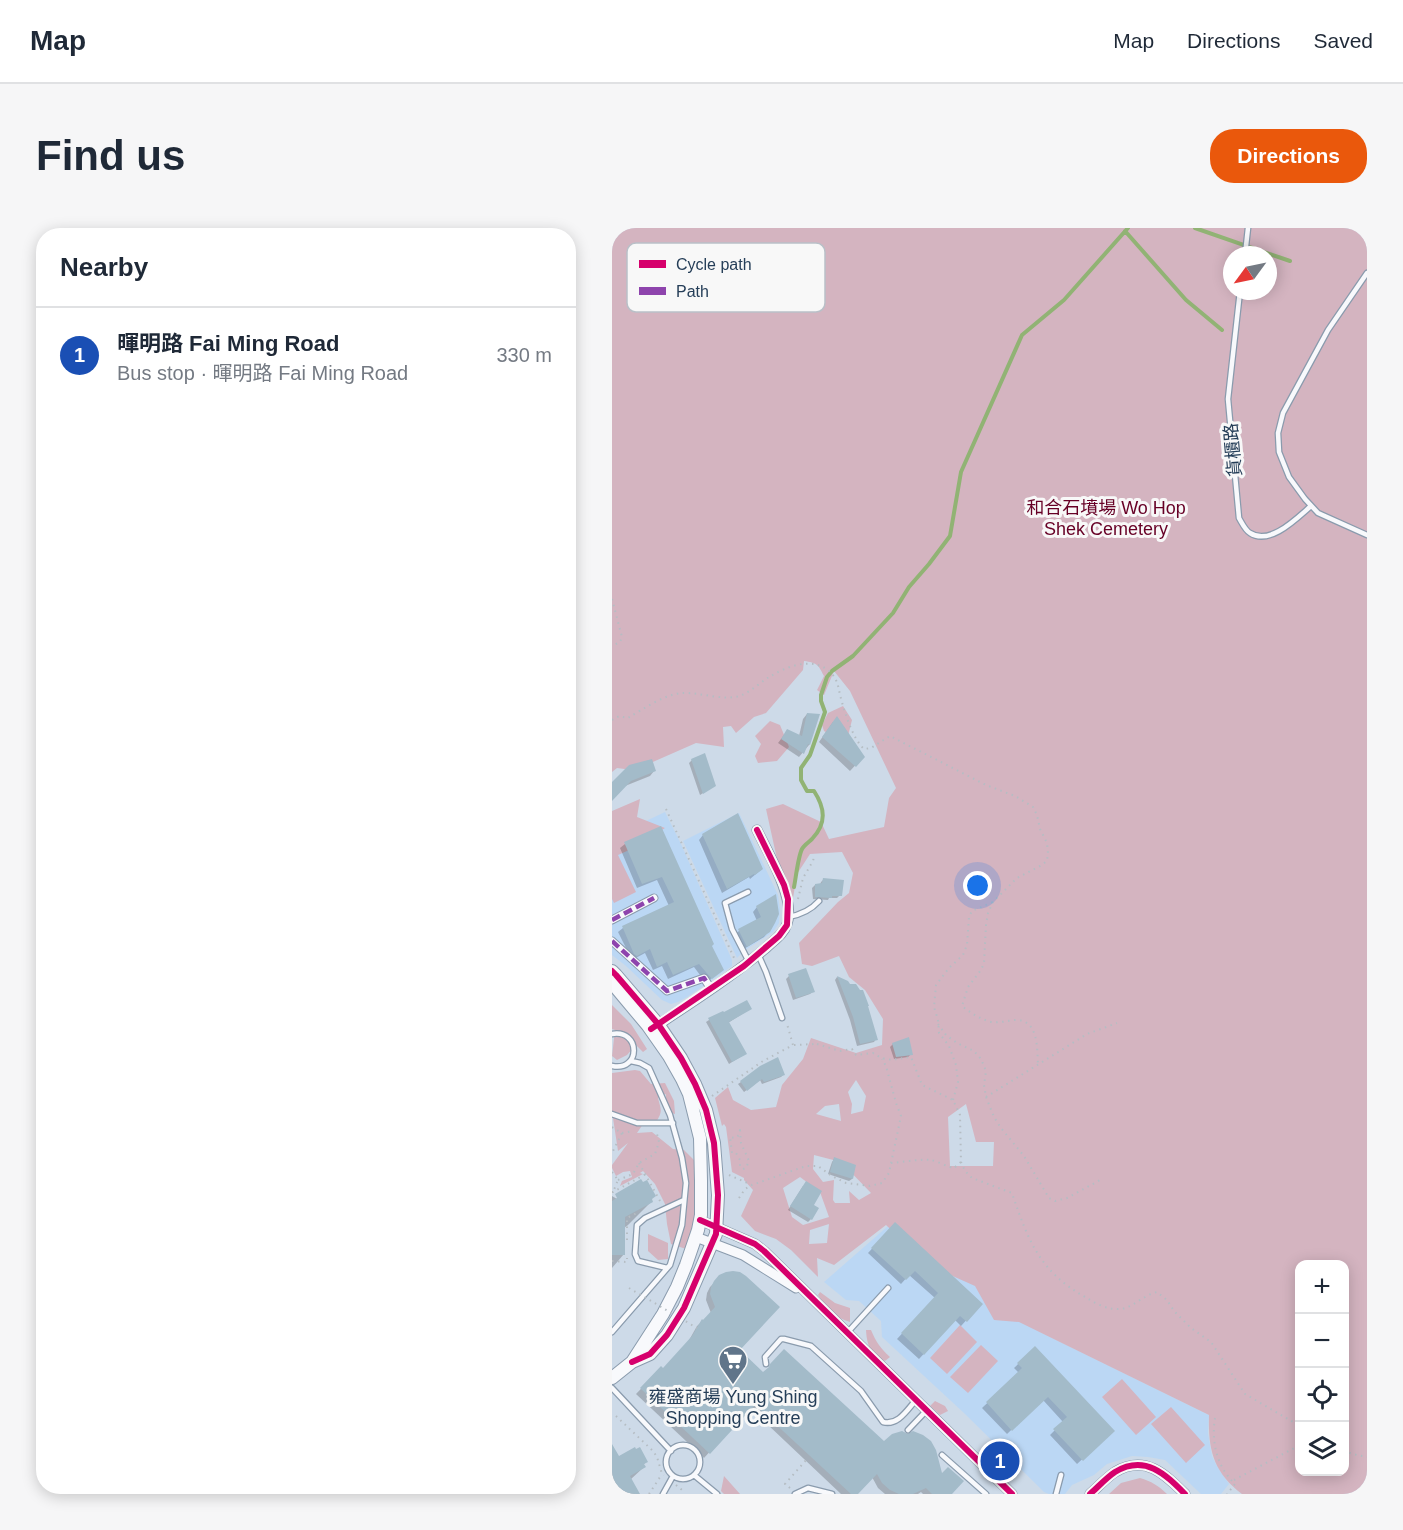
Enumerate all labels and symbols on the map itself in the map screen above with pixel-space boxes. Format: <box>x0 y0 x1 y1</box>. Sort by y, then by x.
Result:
legend <box>627 243 825 312</box>
north arrow <box>1223 246 1277 300</box>
text: Cycle path <box>676 256 752 273</box>
text: Path <box>676 283 709 300</box>
street label: 貨櫃路 <box>1221 422 1245 478</box>
park label: 和合石墳場 Wo Hop Shek Cemetery <box>1026 498 1186 539</box>
your location <box>963 871 992 900</box>
supermarket icon: 雍盛商場 Yung Shing Shopping Centre <box>717 1344 749 1386</box>
place label: 雍盛商場 Yung Shing Shopping Centre <box>648 1387 818 1428</box>
pin: 1 <box>980 1438 1020 1484</box>

